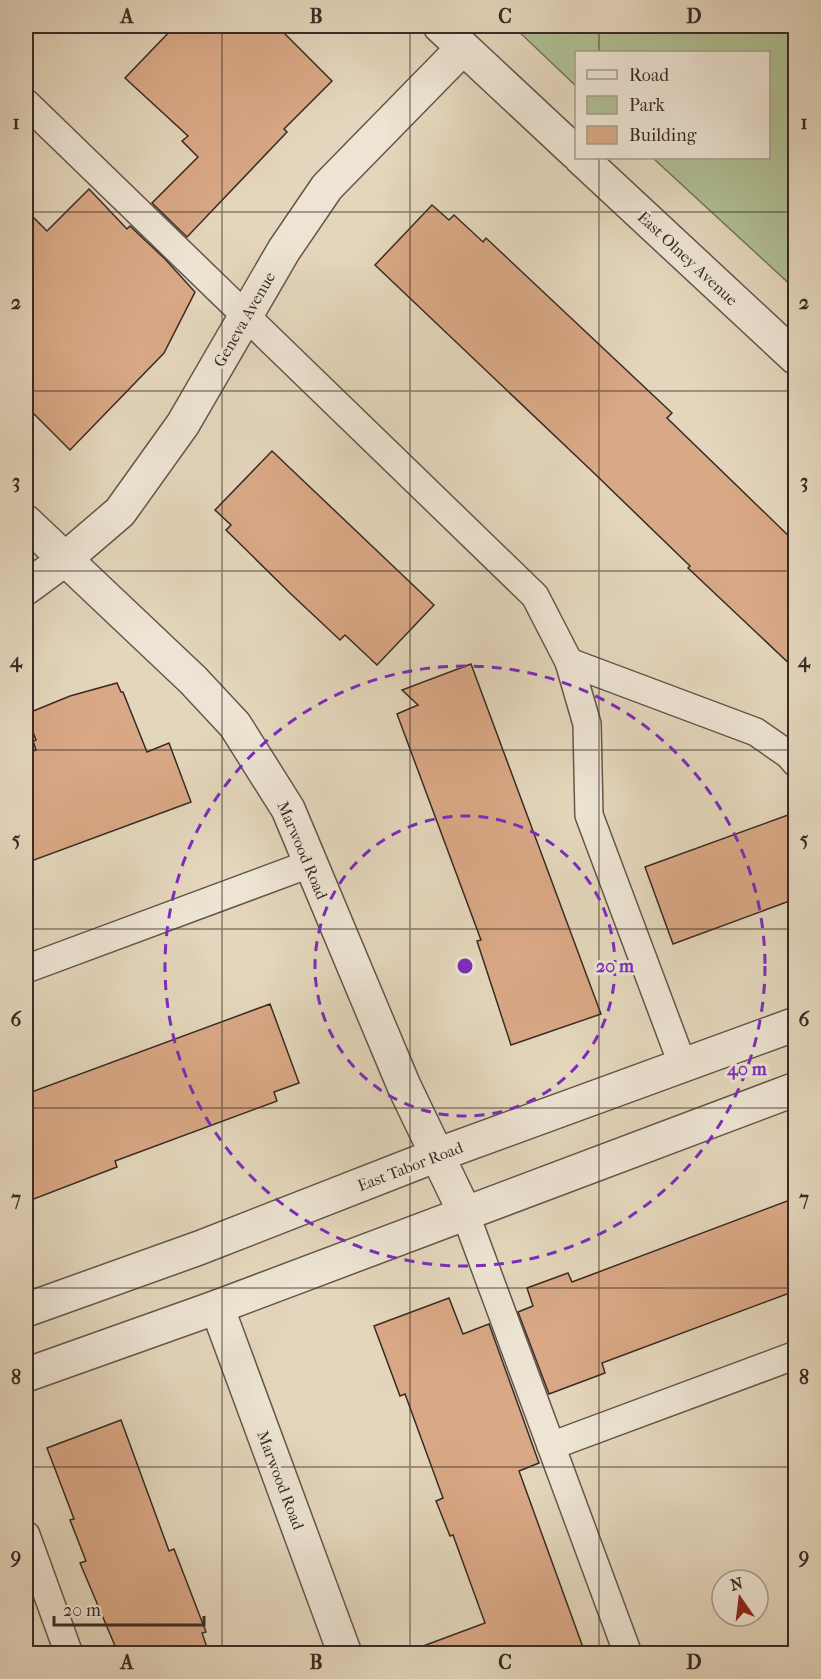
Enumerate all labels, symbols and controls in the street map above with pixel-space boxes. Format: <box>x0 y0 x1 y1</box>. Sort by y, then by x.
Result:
text: A <box>119 5 135 28</box>
text: B <box>309 5 323 28</box>
text: C <box>498 5 512 28</box>
text: D <box>686 5 702 28</box>
legend <box>575 51 770 159</box>
text: Road <box>629 65 669 86</box>
text: Park <box>629 95 666 116</box>
text: 1 <box>12 111 20 134</box>
text: 1 <box>800 111 808 134</box>
text: Building <box>629 125 697 146</box>
street label: East Olney Avenue <box>634 207 742 310</box>
street label: Geneva Avenue <box>210 268 279 370</box>
text: 2 <box>11 291 21 314</box>
text: 2 <box>799 291 809 314</box>
text: 3 <box>12 470 20 493</box>
text: 3 <box>800 470 808 493</box>
text: 4 <box>9 649 23 673</box>
text: 4 <box>797 649 811 673</box>
street label: Marwood Road <box>273 798 332 902</box>
text: 5 <box>12 828 21 851</box>
text: 5 <box>800 828 809 851</box>
centre of rings <box>455 956 475 976</box>
text: 20 m <box>596 956 635 977</box>
text: 6 <box>11 1008 23 1031</box>
text: 6 <box>799 1008 811 1031</box>
text: 40 m <box>726 1059 768 1080</box>
street label: East Tabor Road <box>355 1138 466 1195</box>
text: 7 <box>10 1187 21 1210</box>
text: 7 <box>798 1187 809 1210</box>
text: 8 <box>11 1366 21 1389</box>
text: 8 <box>799 1366 809 1389</box>
street label: Marwood Road <box>253 1428 308 1533</box>
text: 9 <box>10 1545 21 1568</box>
text: 9 <box>798 1545 809 1568</box>
north arrow <box>710 1568 770 1628</box>
text: N <box>728 1573 746 1595</box>
scale bar <box>54 1589 204 1627</box>
text: 20 m <box>63 1600 101 1621</box>
text: A <box>119 1651 135 1674</box>
text: B <box>309 1651 323 1674</box>
text: C <box>498 1651 512 1674</box>
text: D <box>686 1651 702 1674</box>

